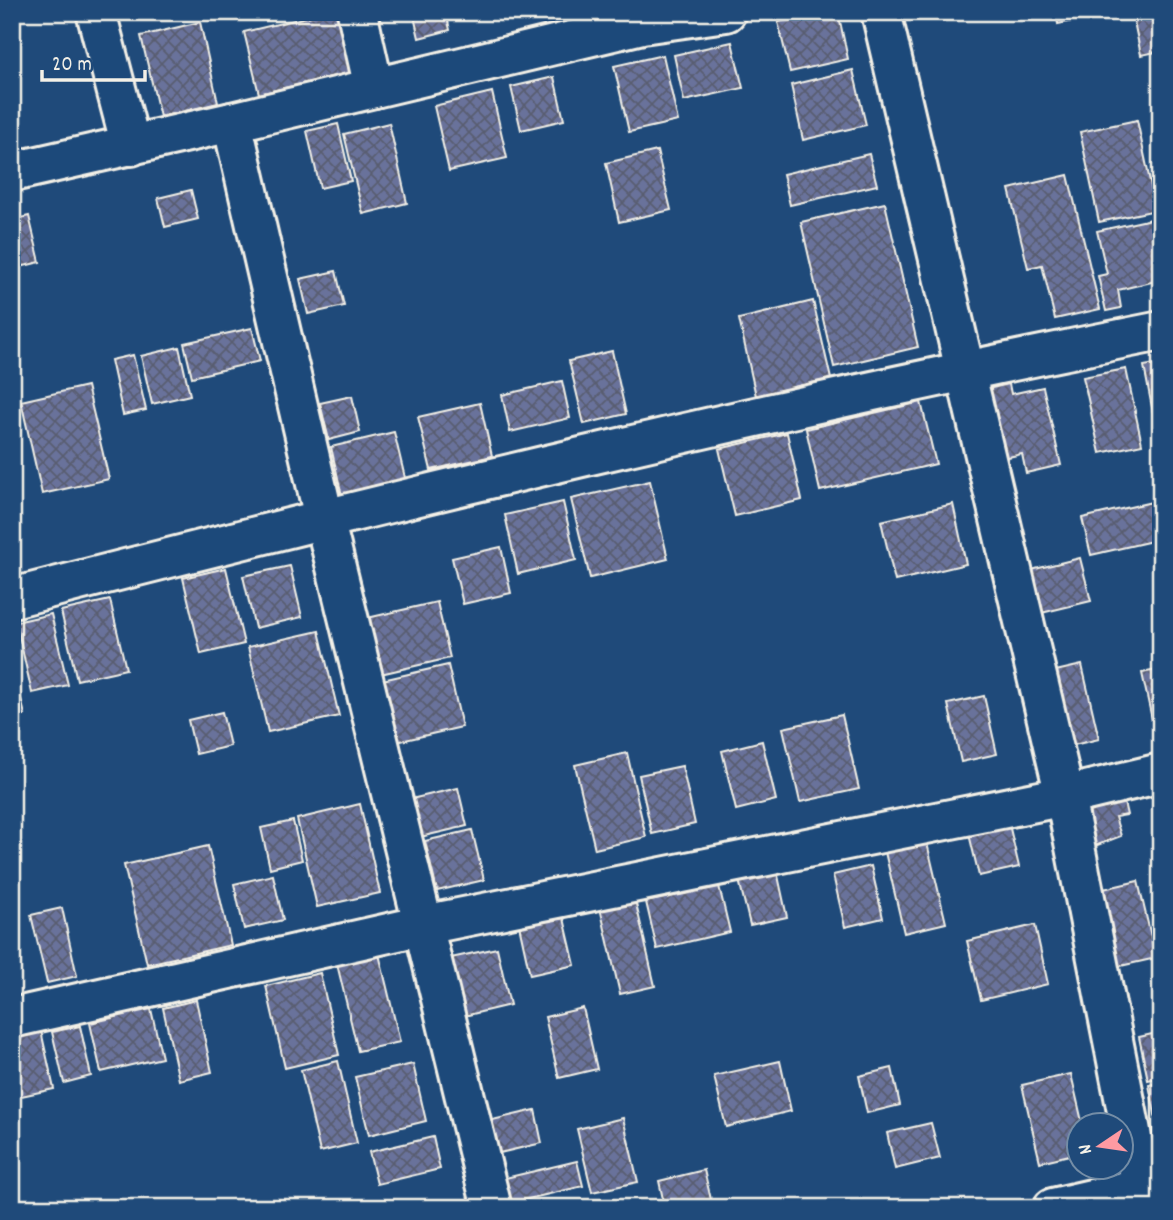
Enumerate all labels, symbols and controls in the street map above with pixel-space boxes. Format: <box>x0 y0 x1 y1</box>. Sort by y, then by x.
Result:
scale bar <box>42 38 145 82</box>
text: 20 m <box>52 51 92 81</box>
north arrow <box>1064 1112 1134 1182</box>
text: N <box>1073 1141 1101 1157</box>

